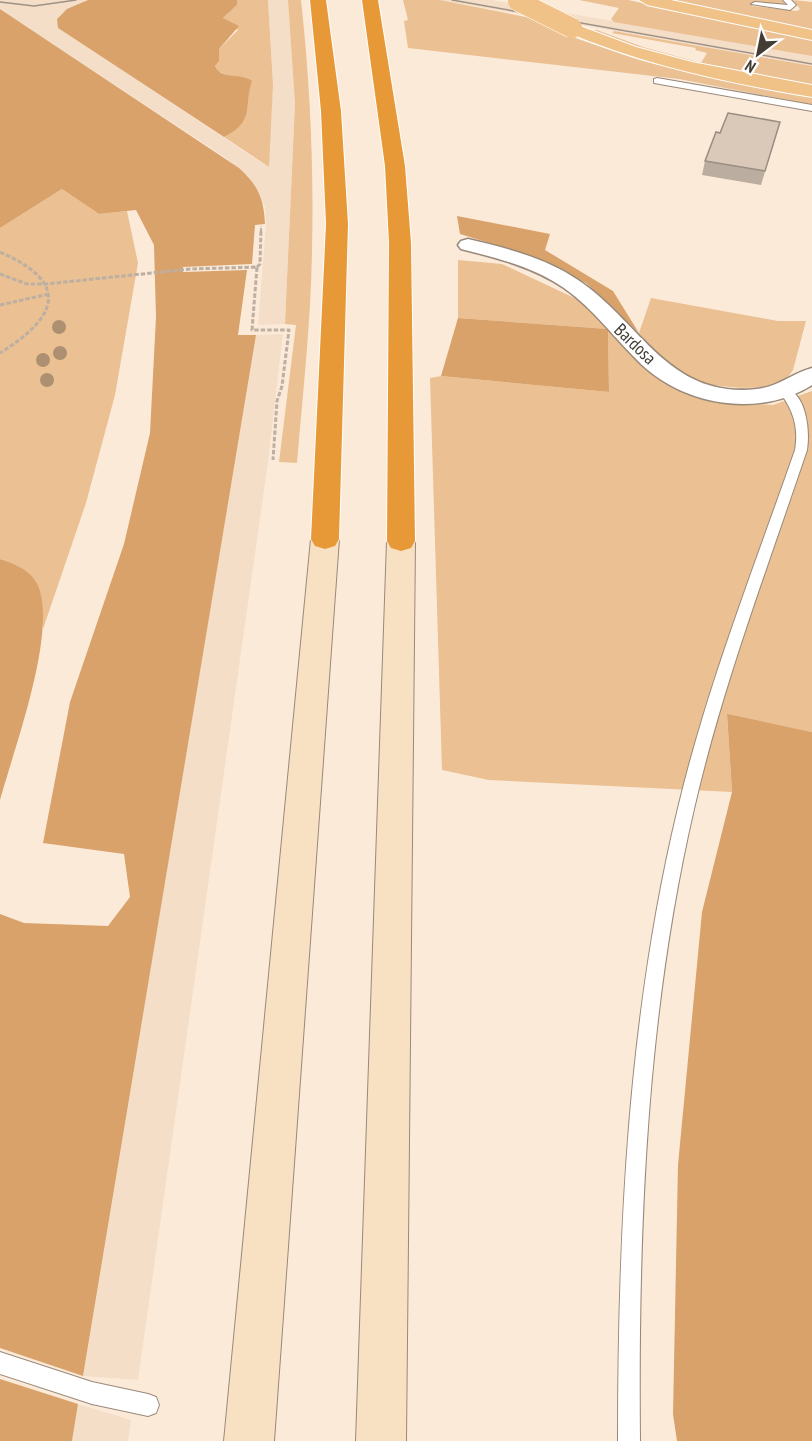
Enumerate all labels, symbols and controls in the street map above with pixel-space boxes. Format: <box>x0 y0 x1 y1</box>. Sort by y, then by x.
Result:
north arrow <box>728 24 788 84</box>
text: N <box>741 56 759 77</box>
street label: Bardosa <box>610 318 661 369</box>

